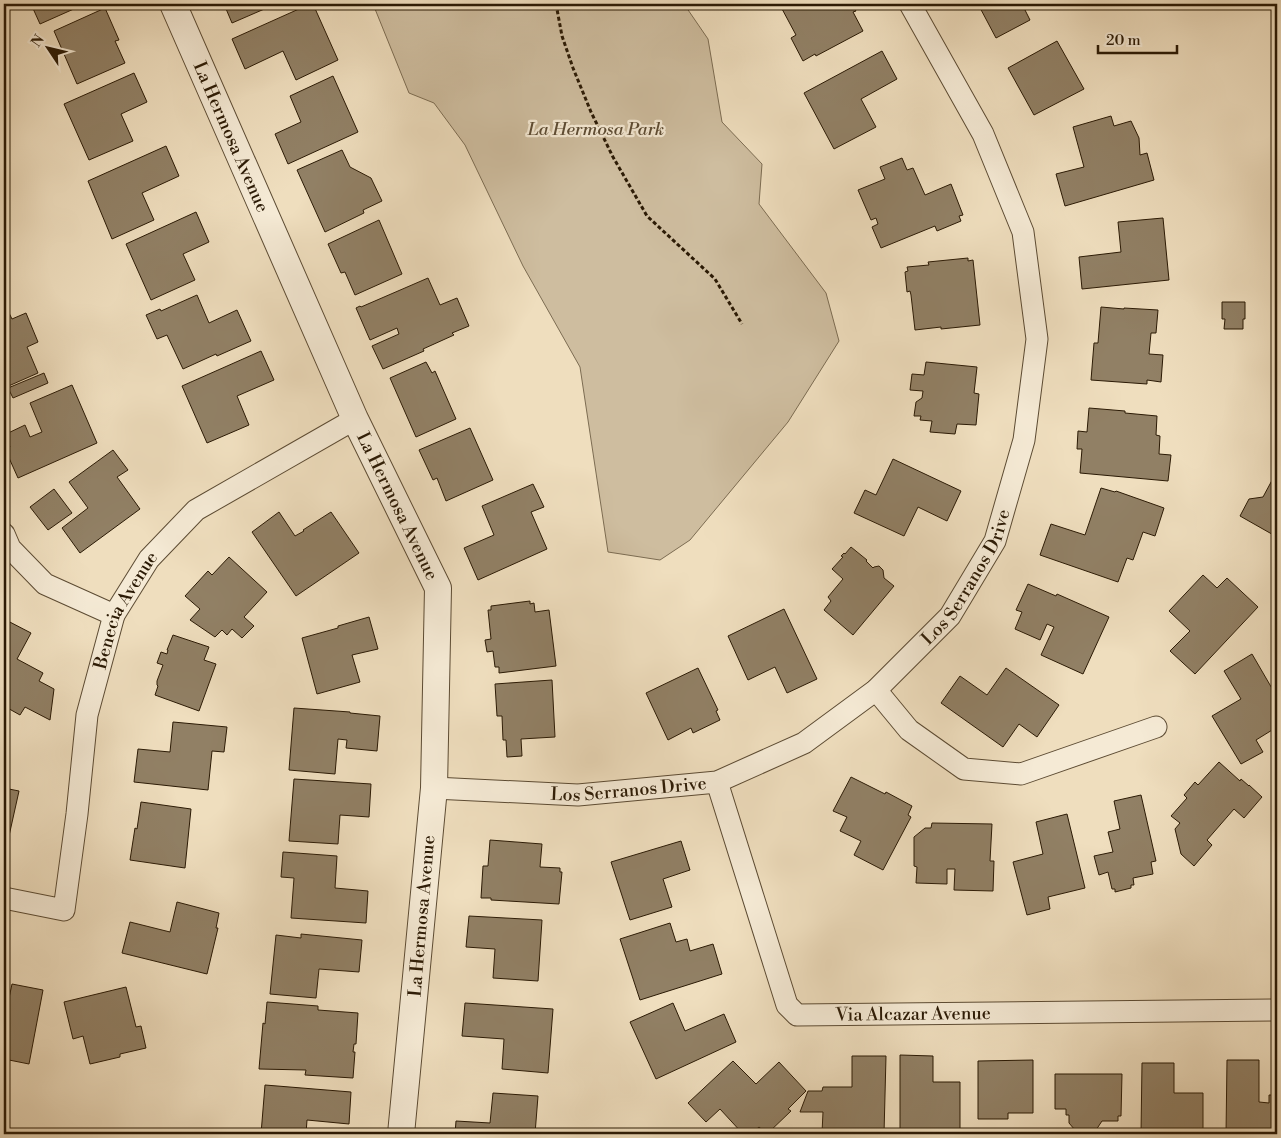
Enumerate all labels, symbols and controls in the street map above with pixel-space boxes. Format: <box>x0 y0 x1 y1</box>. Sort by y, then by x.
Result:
north arrow <box>22 22 72 72</box>
scale bar <box>1098 22 1177 54</box>
text: N <box>28 31 49 51</box>
text: 20 m <box>1106 31 1141 50</box>
street label: La Hermosa Avenue <box>188 58 274 216</box>
park label: La Hermosa Park <box>527 118 664 141</box>
street label: La Hermosa Avenue <box>352 428 444 584</box>
street label: Los Serranos Drive <box>916 507 1015 650</box>
street label: Benecia Avenue <box>88 546 162 673</box>
street label: Los Serranos Drive <box>550 772 708 807</box>
street label: La Hermosa Avenue <box>403 834 441 998</box>
street label: Via Alcazar Avenue <box>834 1001 991 1026</box>

